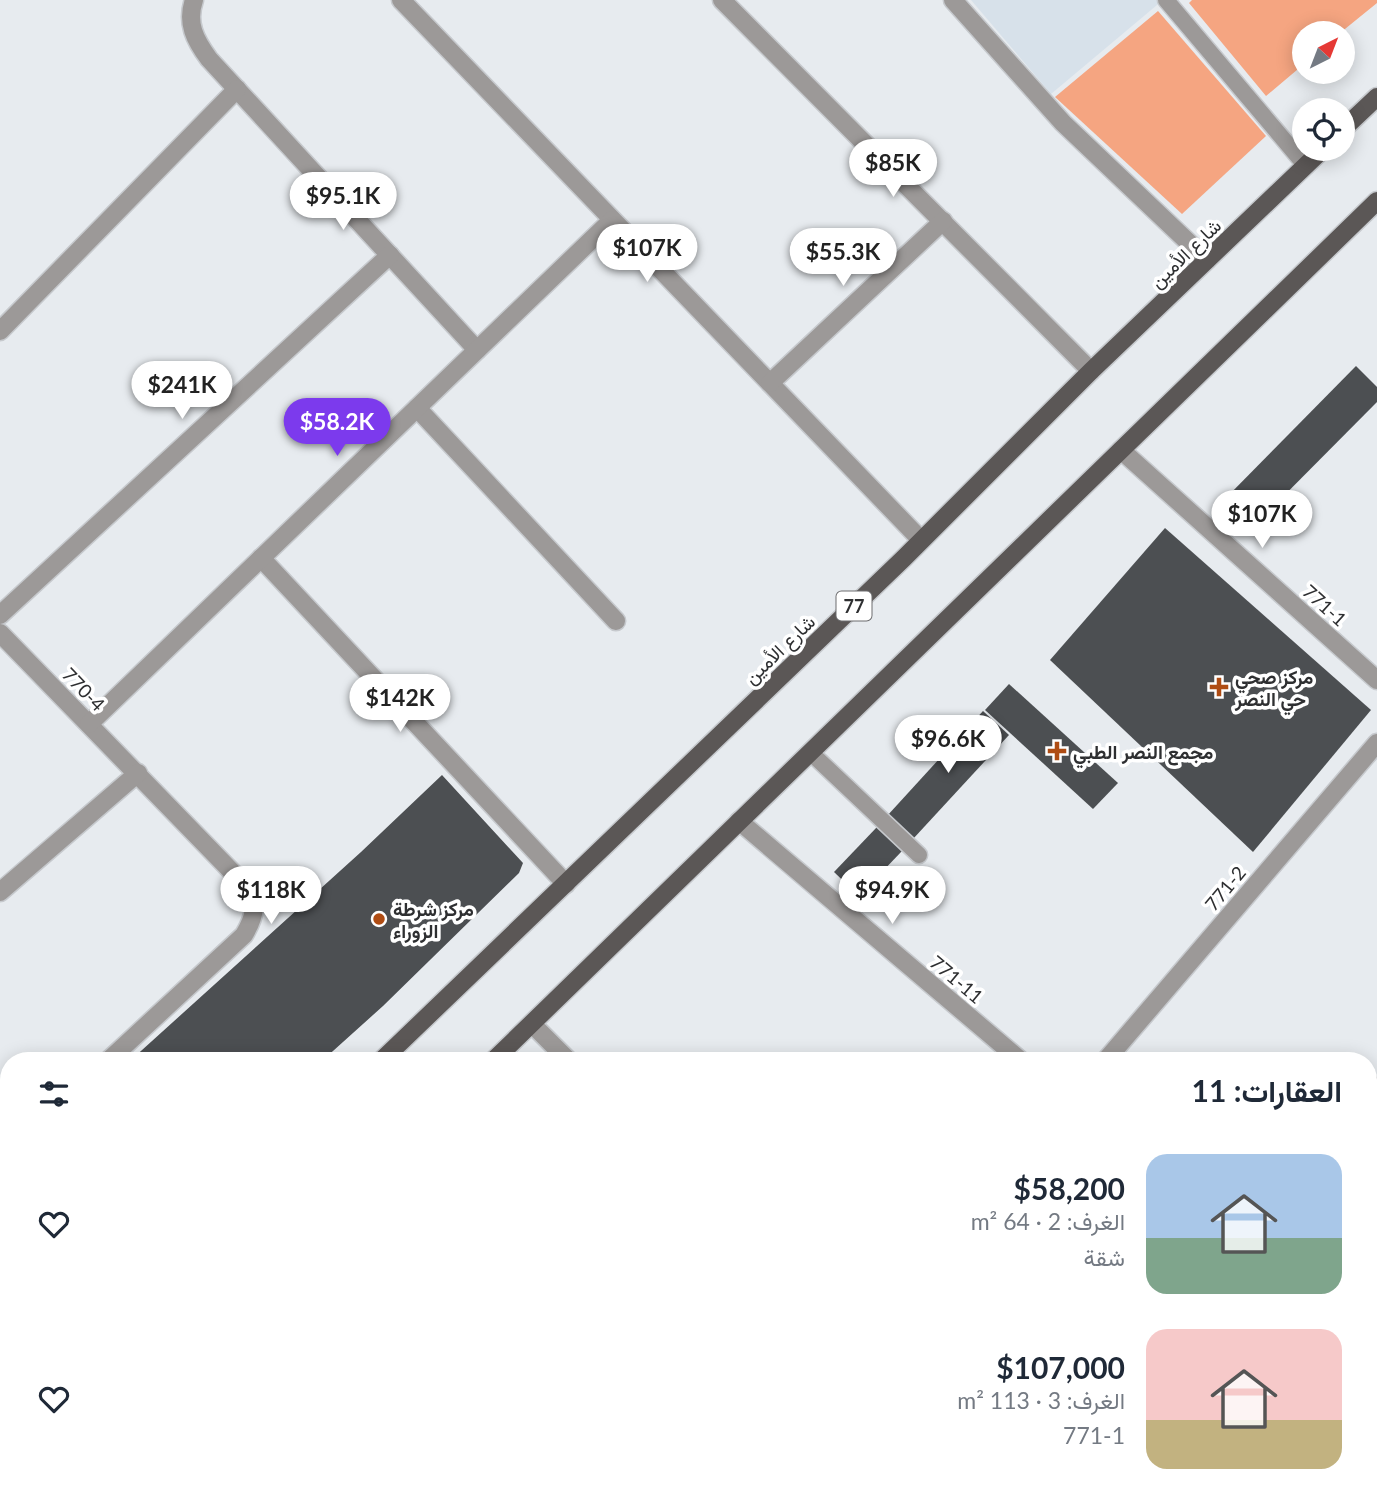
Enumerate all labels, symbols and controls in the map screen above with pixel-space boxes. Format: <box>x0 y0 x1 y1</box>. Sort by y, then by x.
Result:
north arrow <box>1292 21 1354 84</box>
map controls <box>1292 21 1355 161</box>
button: locate <box>1292 98 1355 161</box>
pin: $85K <box>852 140 934 199</box>
text: $85K <box>865 148 921 176</box>
pin: $95.1K <box>286 173 400 232</box>
text: $95.1K <box>306 181 380 209</box>
street label: شارع الأمين <box>1145 214 1227 294</box>
pin: $107K <box>598 224 696 284</box>
pin: $55.3K <box>786 229 900 288</box>
text: $107K <box>612 233 682 261</box>
text: $55.3K <box>806 237 880 265</box>
pin: $241K <box>133 362 231 421</box>
text: $241K <box>147 370 217 398</box>
pin: $58.2K <box>280 398 394 458</box>
text: $58.2K <box>300 407 374 435</box>
pin: $107K <box>1213 490 1311 550</box>
text: $107K <box>1227 499 1297 527</box>
street label: 771-1 <box>1298 579 1352 631</box>
road number: 77 <box>836 592 872 620</box>
street label: شارع الأمين <box>739 610 821 690</box>
street label: 770-4 <box>58 663 110 715</box>
place label: مركز صحي حي النصر <box>1234 665 1313 716</box>
pin: $142K <box>351 674 449 734</box>
marker: مركز صحي حي النصر <box>1209 677 1229 697</box>
text: $142K <box>365 683 435 711</box>
pin: $96.6K <box>891 716 1005 775</box>
text: $96.6K <box>911 724 985 752</box>
place label: مجمع النصر الطبي <box>1073 740 1213 769</box>
marker: مجمع النصر الطبي <box>1047 741 1067 761</box>
street label: 771-2 <box>1200 861 1250 915</box>
pin: $118K <box>222 866 320 926</box>
pin: $94.9K <box>835 866 949 926</box>
text: $118K <box>236 875 306 903</box>
text: $94.9K <box>855 875 929 903</box>
place label: مركز شرطة الزوراء <box>393 897 474 944</box>
marker: مركز شرطة الزوراء <box>371 911 387 927</box>
street label: 771-11 <box>926 950 988 1008</box>
text: العقارات: 11 <box>1192 1072 1342 1108</box>
icon: filters <box>35 1075 73 1113</box>
text: $58,200 <box>1014 1170 1125 1206</box>
icon: home <box>1202 1182 1286 1266</box>
icon: heart <box>35 1205 73 1243</box>
text: الغرف: 2 · 64 m² <box>971 1207 1125 1235</box>
text: شقة <box>1083 1243 1125 1271</box>
text: $107,000 <box>996 1349 1125 1385</box>
icon: home <box>1202 1357 1286 1441</box>
icon: heart <box>35 1380 73 1418</box>
text: الغرف: 3 · 113 m² <box>957 1386 1125 1414</box>
text: 771-1 <box>1063 1421 1125 1449</box>

